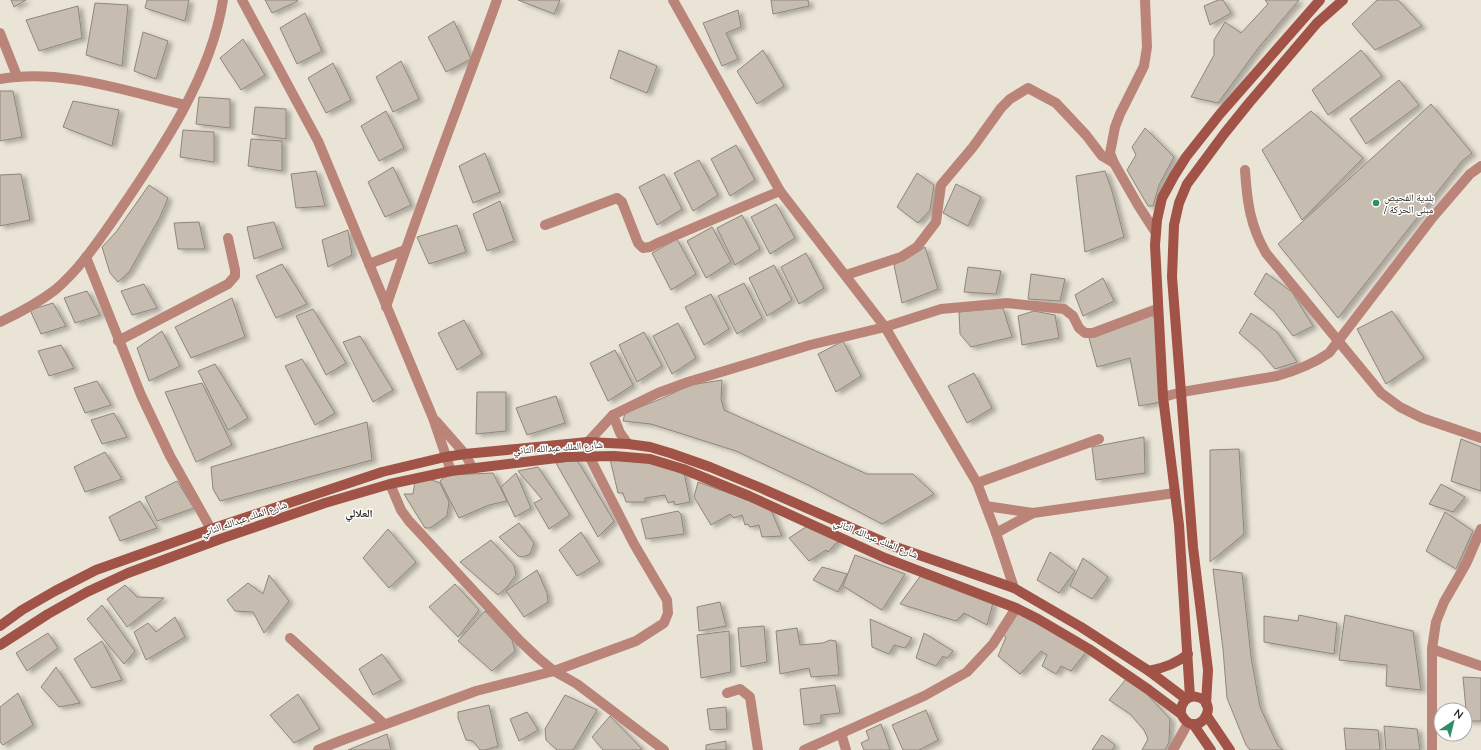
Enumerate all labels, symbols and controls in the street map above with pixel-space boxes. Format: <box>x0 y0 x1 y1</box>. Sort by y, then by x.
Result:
place label: بلدية الفحيص / مبنى الحركة <box>1383 191 1434 216</box>
marker: بلدية الفحيص / مبنى الحركة <box>1371 198 1381 208</box>
street label: شارع الملك عبدالله الثاني <box>513 438 604 459</box>
street label: شارع الملك عبدالله الثاني <box>200 498 290 541</box>
district label: العلالي <box>345 506 373 522</box>
street label: شارع الملك عبدالله الثاني <box>831 516 920 563</box>
north arrow <box>1433 702 1473 742</box>
text: N <box>1451 706 1466 722</box>

